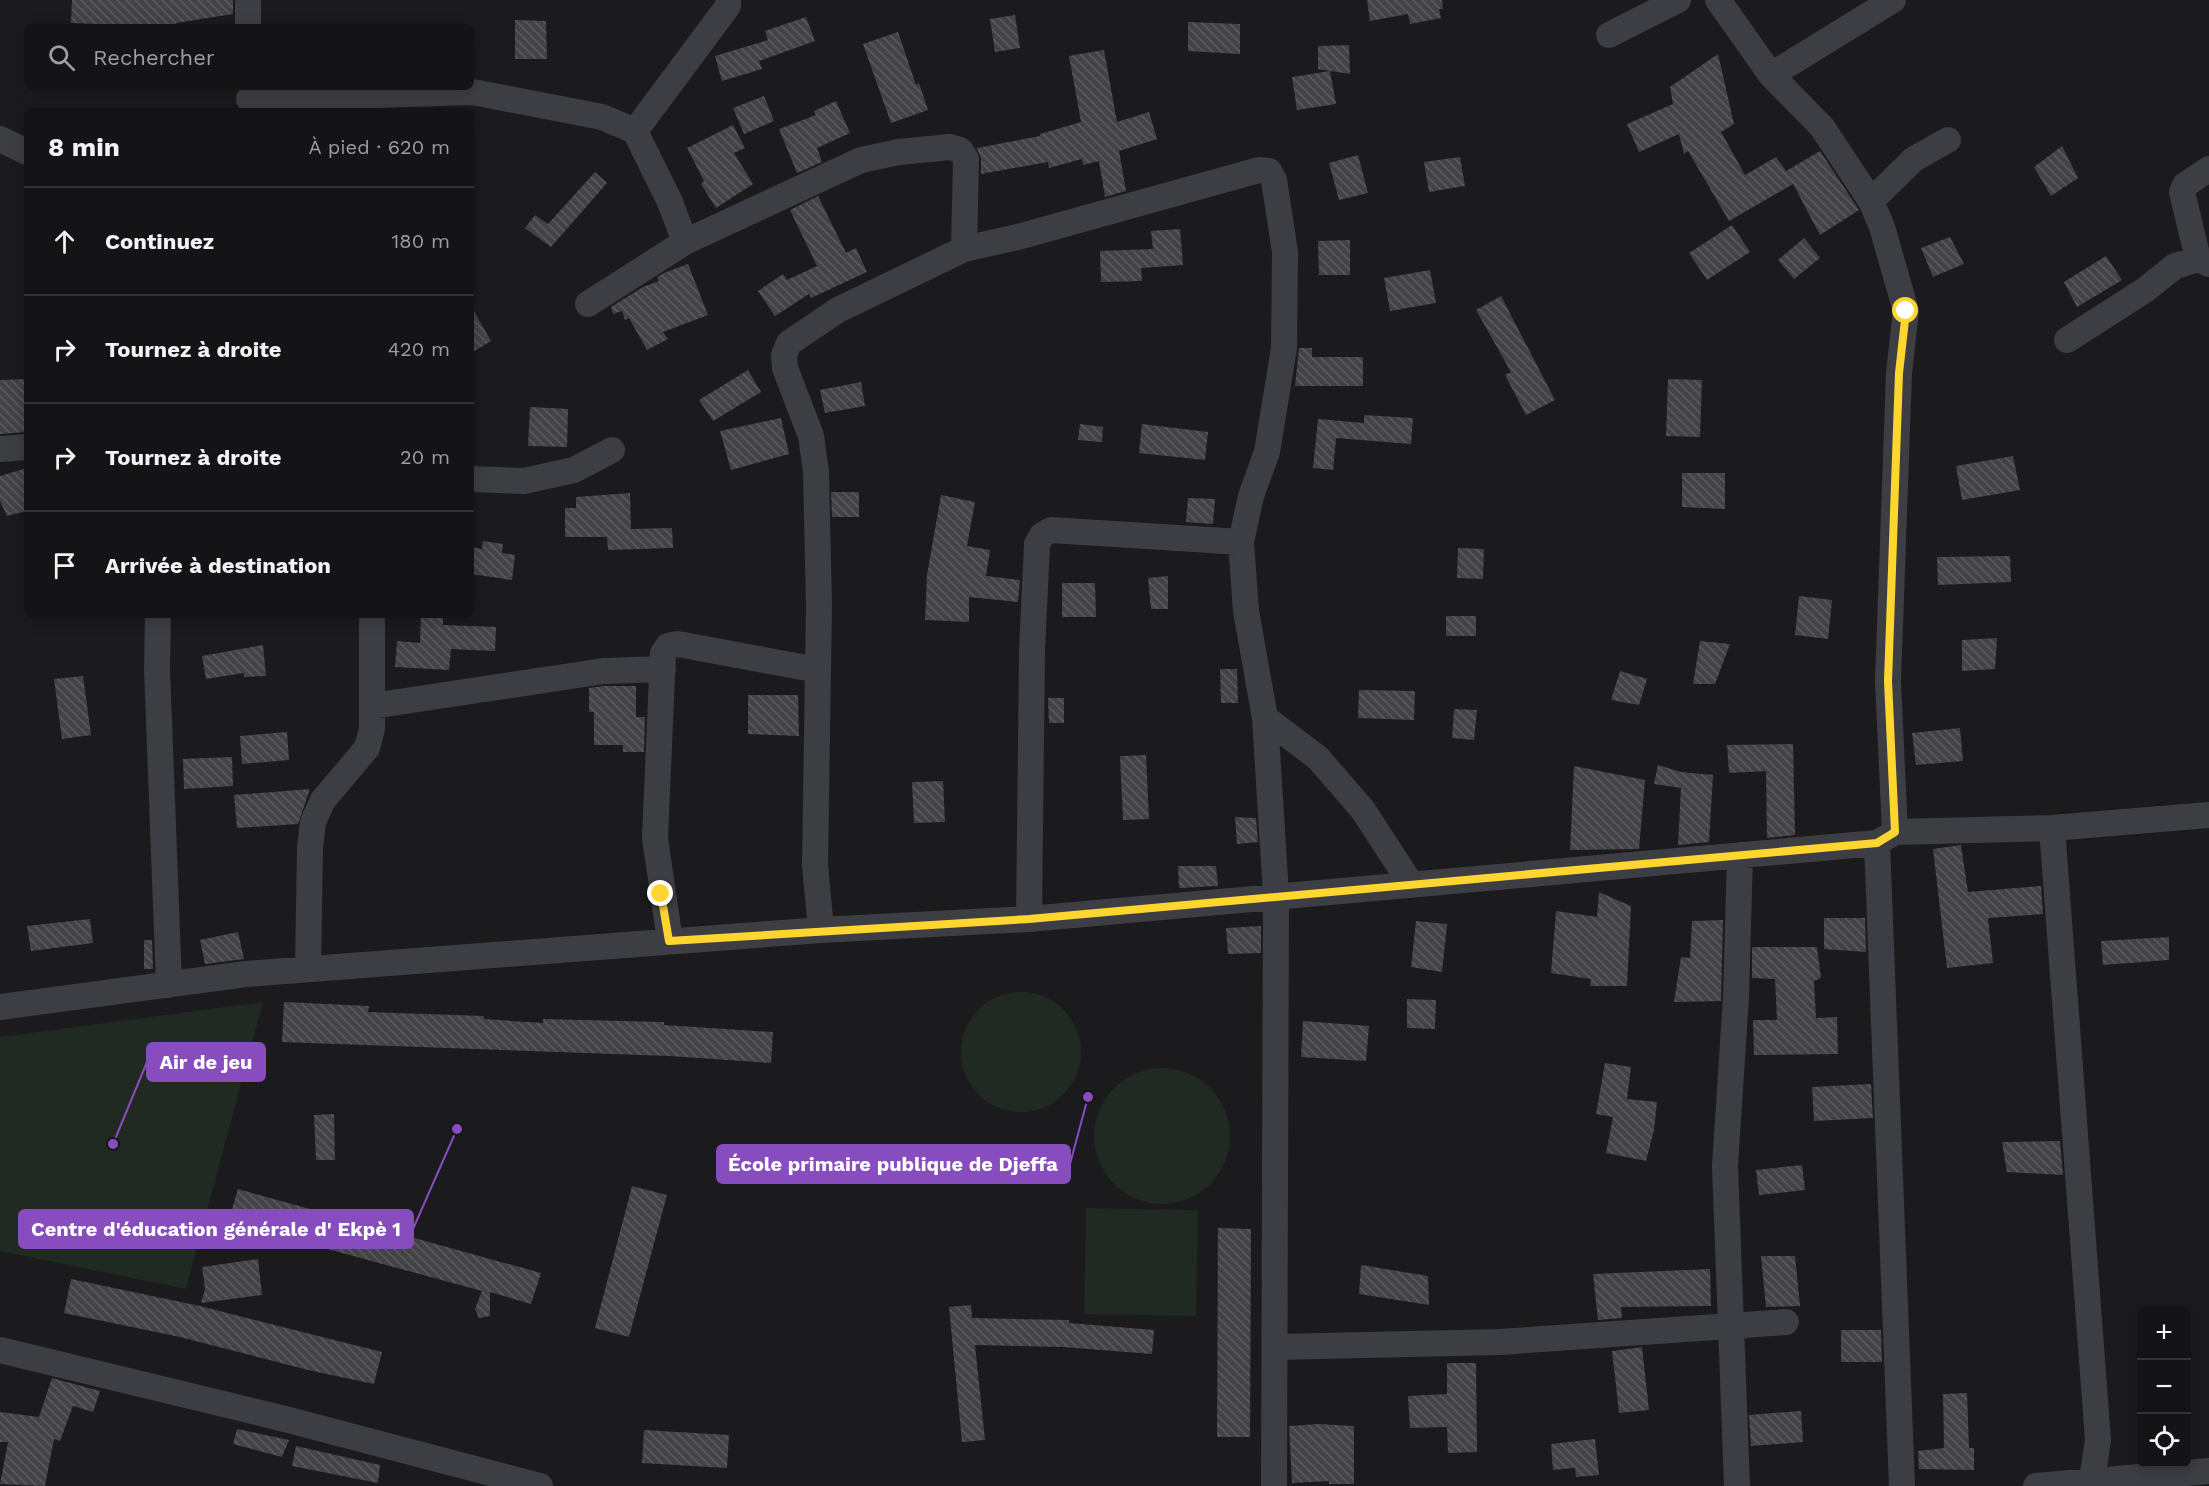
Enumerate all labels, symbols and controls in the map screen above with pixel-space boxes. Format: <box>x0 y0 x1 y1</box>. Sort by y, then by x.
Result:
search box <box>24 24 474 90</box>
icon: search <box>45 41 78 74</box>
text: Rechercher <box>93 45 215 70</box>
text: 8 min <box>48 132 120 162</box>
text: À pied · 620 m <box>309 135 450 159</box>
icon: ahead <box>48 225 81 258</box>
text: Continuez <box>105 229 214 254</box>
text: 180 m <box>392 229 450 253</box>
route start <box>1892 297 1918 323</box>
icon: right <box>48 333 81 366</box>
text: Tournez à droite <box>105 337 282 362</box>
text: 420 m <box>388 337 450 361</box>
icon: right <box>48 441 81 474</box>
text: Tournez à droite <box>105 445 282 470</box>
text: 20 m <box>400 445 450 469</box>
icon: arrive <box>48 549 81 582</box>
text: Arrivée à destination <box>105 553 331 578</box>
route end <box>647 880 673 906</box>
callout: Air de jeu <box>147 1043 265 1081</box>
text: Air de jeu <box>160 1050 253 1074</box>
callout: École primaire publique de Djeffa <box>717 1145 1070 1183</box>
text: École primaire publique de Djeffa <box>728 1152 1058 1176</box>
callout: Centre d'éducation générale d' Ekpè 1 <box>19 1210 413 1248</box>
text: Centre d'éducation générale d' Ekpè 1 <box>31 1217 401 1241</box>
map controls <box>2137 1306 2191 1468</box>
button: + <box>2137 1306 2191 1360</box>
button: − <box>2137 1360 2191 1414</box>
button: locate <box>2137 1414 2191 1468</box>

